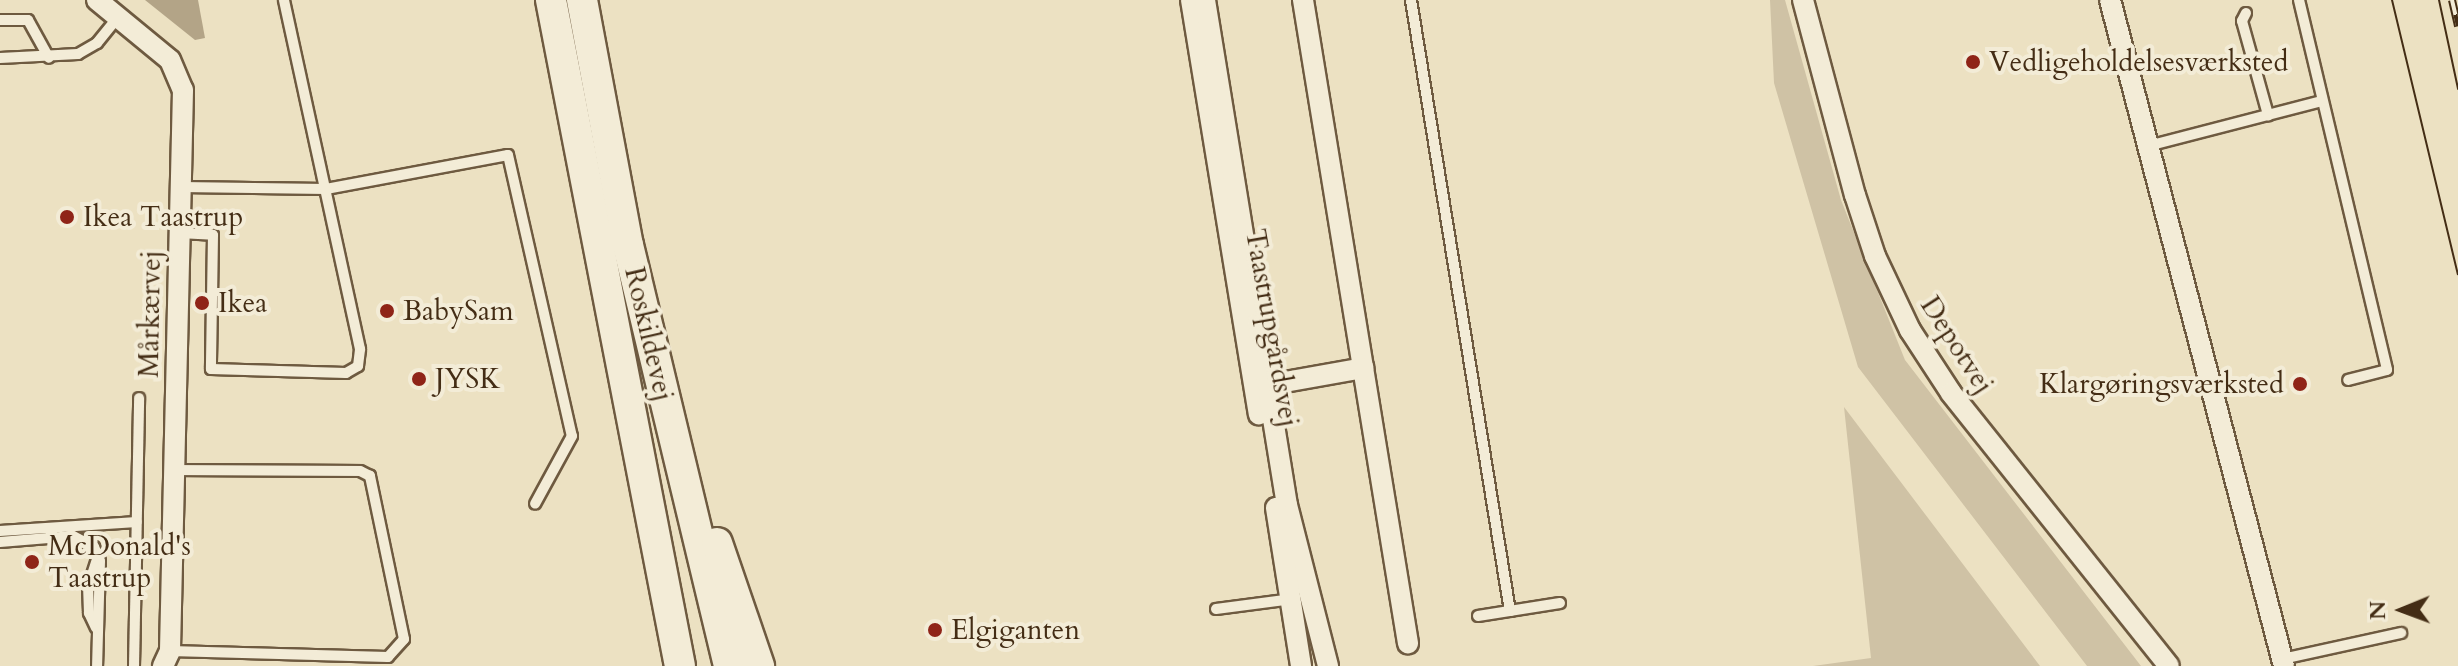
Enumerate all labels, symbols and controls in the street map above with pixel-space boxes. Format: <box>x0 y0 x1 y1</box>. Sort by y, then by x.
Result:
place label: Vedligeholdelsesværksted <box>1989 45 2288 79</box>
marker: Vedligeholdelsesværksted <box>1964 53 1982 71</box>
place label: Ikea Taastrup <box>83 200 243 234</box>
marker: Ikea Taastrup <box>58 208 76 226</box>
street label: Taastrupgårdsvej <box>1238 226 1306 430</box>
street label: Mårkærvej <box>132 250 168 378</box>
street label: Roskildevej <box>617 264 681 404</box>
place label: Ikea <box>218 286 267 320</box>
street label: Depotvej <box>1913 290 2001 400</box>
marker: Ikea <box>193 294 211 312</box>
place label: BabySam <box>403 294 514 328</box>
marker: BabySam <box>378 302 396 320</box>
place label: JYSK <box>435 362 500 396</box>
place label: Klargøringsværksted <box>2039 367 2284 401</box>
marker: JYSK <box>410 370 428 388</box>
marker: Klargøringsværksted <box>2291 375 2309 393</box>
place label: McDonald's Taastrup <box>48 529 191 595</box>
marker: McDonald's Taastrup <box>23 553 41 571</box>
north arrow <box>2362 570 2442 650</box>
text: N <box>2363 601 2393 620</box>
place label: Elgiganten <box>951 613 1080 647</box>
marker: Elgiganten <box>926 621 944 639</box>

